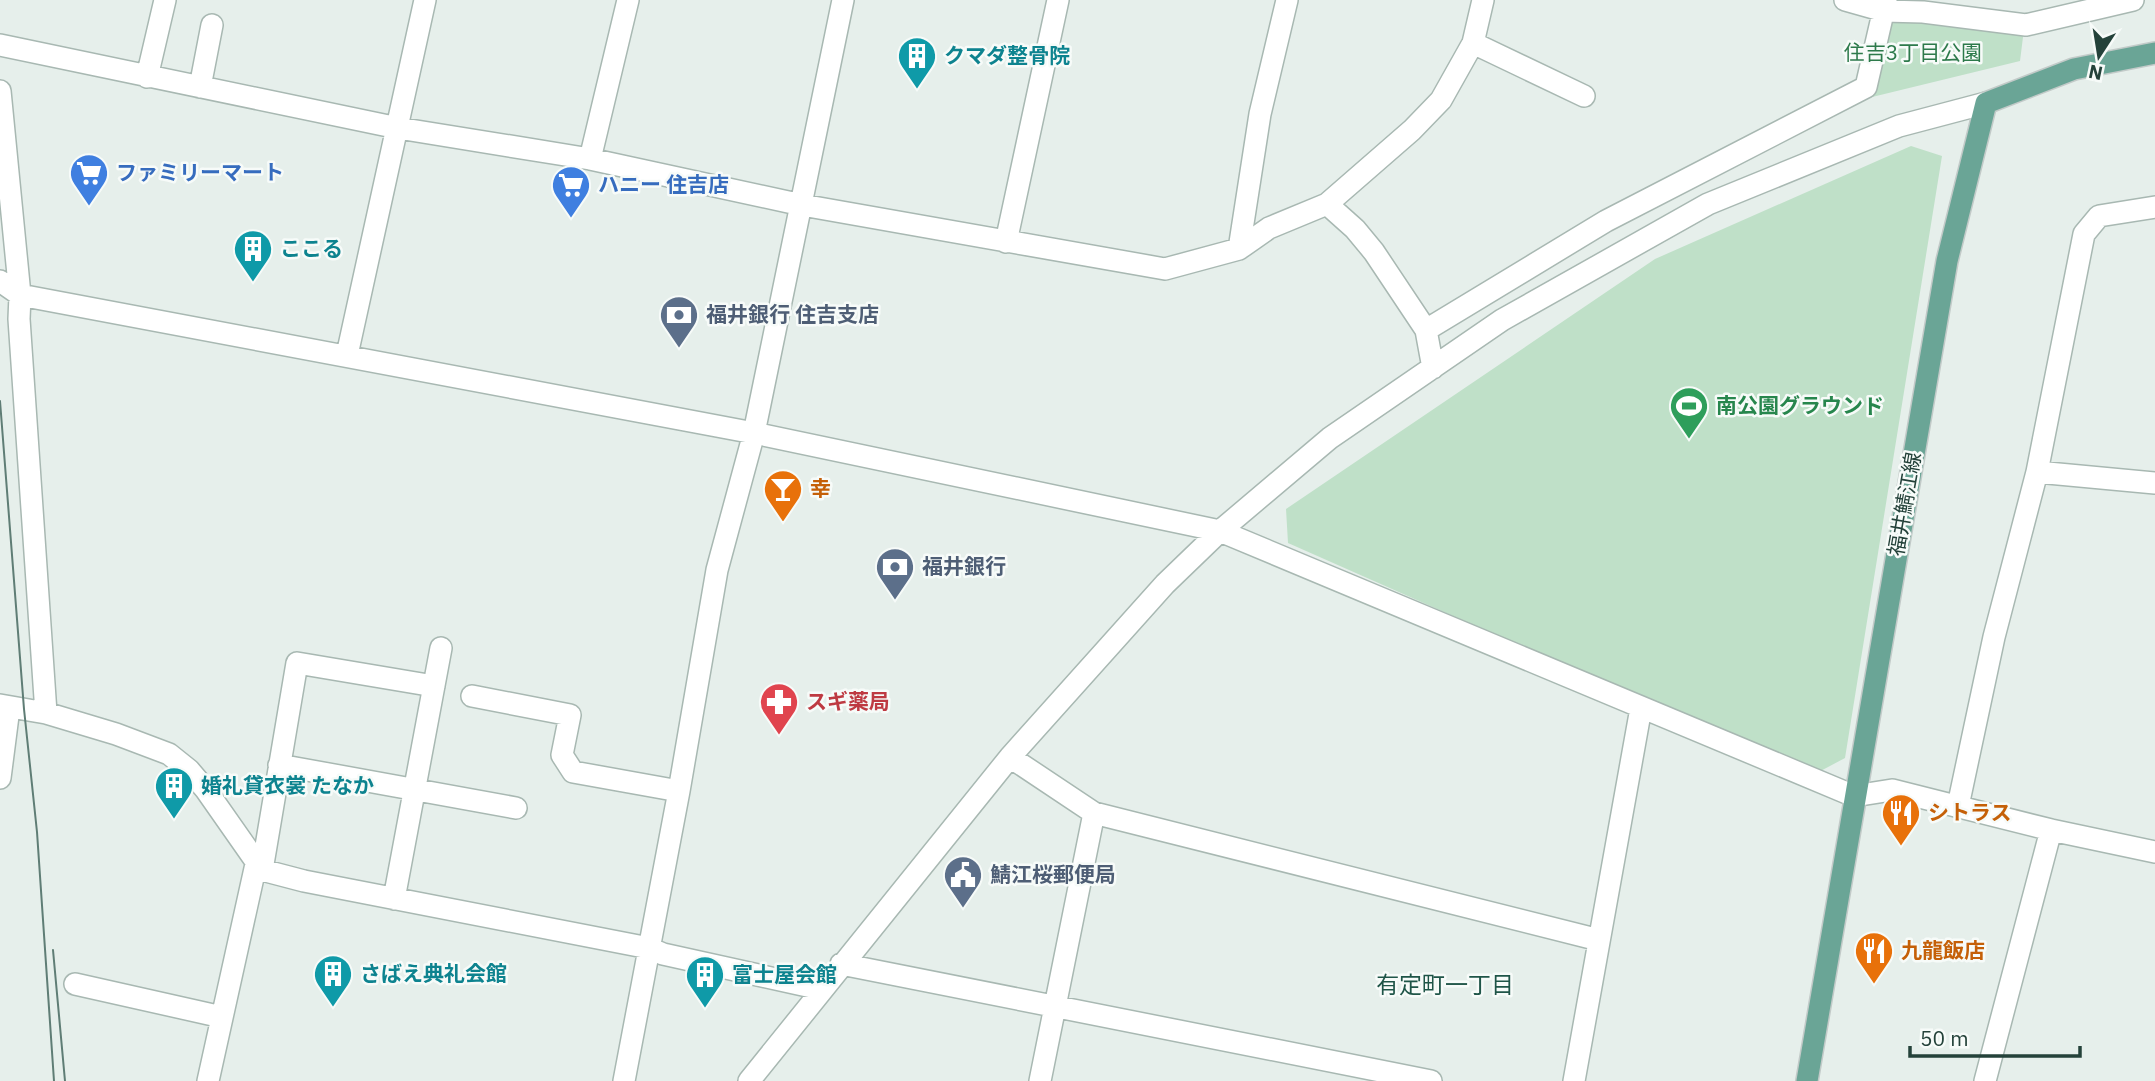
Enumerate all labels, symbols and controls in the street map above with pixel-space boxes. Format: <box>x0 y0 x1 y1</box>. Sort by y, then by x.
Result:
north arrow <box>2064 21 2134 91</box>
building icon: クマダ整骨院 <box>896 35 938 90</box>
park label: 住吉3丁目公園 <box>1844 38 1982 66</box>
place label: クマダ整骨院 <box>944 41 1070 69</box>
text: N <box>2086 59 2105 86</box>
supermarket icon: ファミリーマート <box>68 152 110 207</box>
place label: ファミリーマート <box>116 158 284 186</box>
supermarket icon: ハニー 住吉店 <box>550 164 592 219</box>
place label: ハニー 住吉店 <box>598 170 729 198</box>
building icon: ここる <box>232 228 274 283</box>
place label: ここる <box>280 234 343 262</box>
bank icon: 福井銀行 住吉支店 <box>658 294 700 349</box>
place label: 福井銀行 住吉支店 <box>706 300 879 328</box>
sports icon: 南公園グラウンド <box>1668 385 1710 440</box>
place label: 南公園グラウンド <box>1716 391 1884 419</box>
street label: 福井鯖江線 <box>1881 450 1927 558</box>
bar icon: 幸 <box>762 468 804 523</box>
place label: 幸 <box>810 474 831 502</box>
bank icon: 福井銀行 <box>874 546 916 601</box>
place label: 福井銀行 <box>922 552 1006 580</box>
pharmacy icon: スギ薬局 <box>758 681 800 736</box>
place label: スギ薬局 <box>806 687 890 715</box>
building icon: 婚礼貸衣裳 たなか <box>153 765 195 820</box>
place label: 婚礼貸衣裳 たなか <box>201 771 374 799</box>
restaurant icon: シトラス <box>1880 792 1922 847</box>
place label: シトラス <box>1928 798 2012 826</box>
public building icon: 鯖江桜郵便局 <box>942 854 984 909</box>
place label: 鯖江桜郵便局 <box>990 860 1116 888</box>
restaurant icon: 九龍飯店 <box>1853 930 1895 985</box>
place label: 九龍飯店 <box>1901 936 1985 964</box>
building icon: さばえ典礼会館 <box>312 953 354 1008</box>
building icon: 富士屋会館 <box>684 954 726 1009</box>
place label: さばえ典礼会館 <box>360 959 507 987</box>
place label: 富士屋会館 <box>732 960 837 988</box>
district label: 有定町一丁目 <box>1376 969 1514 999</box>
scale bar <box>1910 1014 2080 1058</box>
text: 50 m <box>1920 1024 1969 1052</box>

